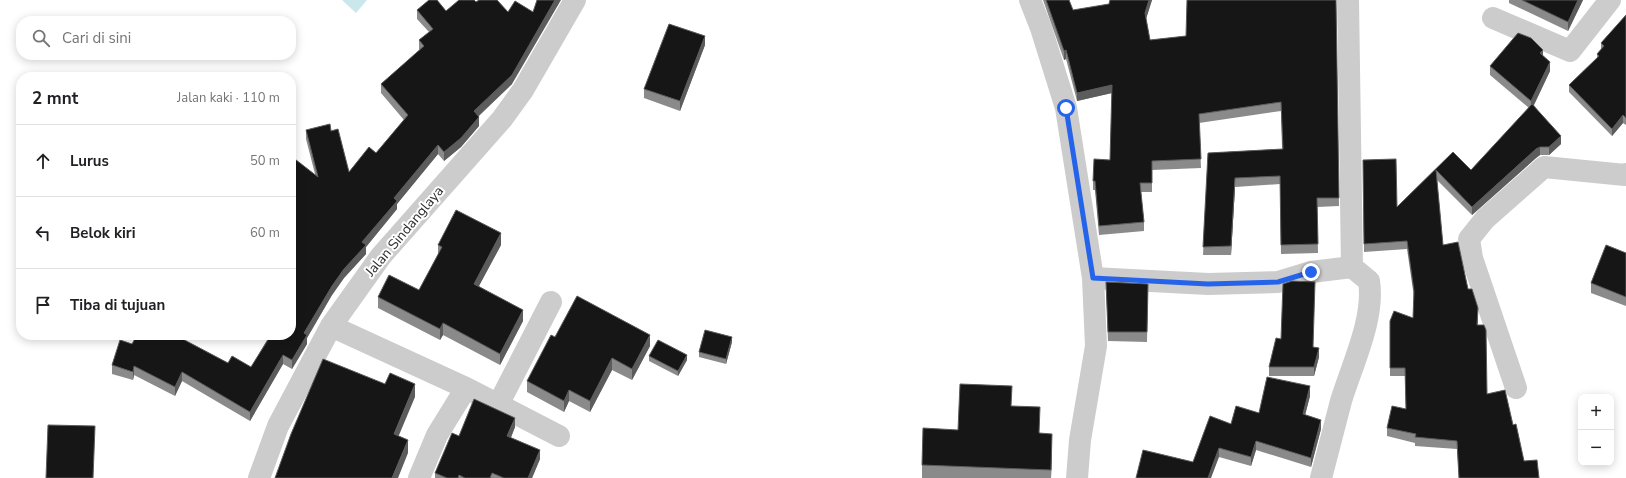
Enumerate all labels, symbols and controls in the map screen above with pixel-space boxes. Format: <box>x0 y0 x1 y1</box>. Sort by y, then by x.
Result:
search box <box>16 16 296 60</box>
icon: search <box>30 27 52 49</box>
text: Cari di sini <box>62 28 131 48</box>
text: 2 mnt <box>32 87 78 110</box>
text: Jalan kaki · 110 m <box>177 89 280 107</box>
route start <box>1057 99 1075 117</box>
icon: ahead <box>32 150 54 172</box>
text: Lurus <box>70 151 109 171</box>
text: 50 m <box>250 152 280 170</box>
street label: Jalan Sindanglaya <box>360 182 448 281</box>
icon: left <box>32 222 54 244</box>
text: Belok kiri <box>70 223 135 243</box>
text: 60 m <box>250 224 280 242</box>
route end <box>1302 263 1320 281</box>
icon: arrive <box>32 294 54 316</box>
text: Tiba di tujuan <box>70 295 165 315</box>
map controls <box>1578 394 1614 466</box>
button: + <box>1578 394 1614 430</box>
button: − <box>1578 430 1614 466</box>

